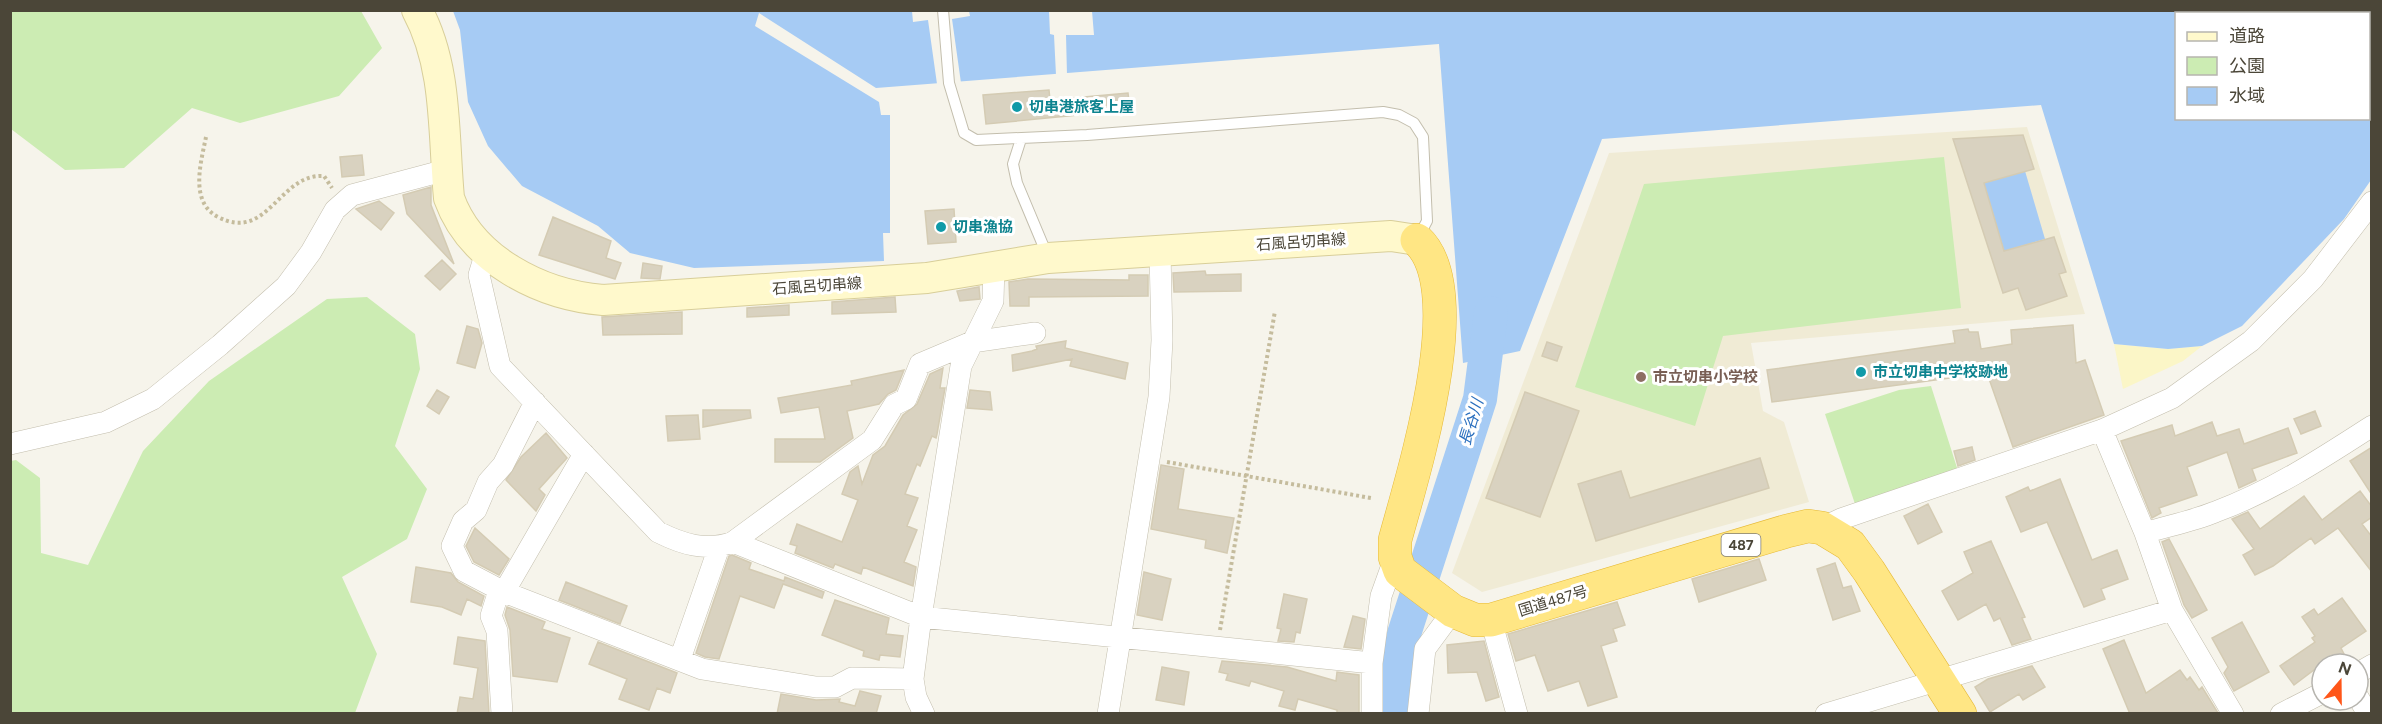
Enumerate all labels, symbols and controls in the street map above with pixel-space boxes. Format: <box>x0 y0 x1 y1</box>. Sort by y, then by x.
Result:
legend <box>2175 12 2370 120</box>
text: 道路 <box>2229 25 2265 47</box>
text: 公園 <box>2229 55 2265 77</box>
text: 水域 <box>2229 85 2265 107</box>
place label: 切串港旅客上屋 <box>1029 98 1134 116</box>
marker: 切串港旅客上屋 <box>1010 100 1024 114</box>
place label: 切串漁協 <box>953 218 1013 236</box>
marker: 切串漁協 <box>934 220 948 234</box>
street label: 石風呂切串線 <box>1255 230 1347 254</box>
street label: 石風呂切串線 <box>771 274 863 298</box>
place label: 市立切串中学校跡地 <box>1873 363 2008 381</box>
marker: 市立切串中学校跡地 <box>1854 365 1868 379</box>
place label: 市立切串小学校 <box>1653 368 1758 386</box>
marker: 市立切串小学校 <box>1634 370 1648 384</box>
water label: 長谷川 <box>1455 394 1488 448</box>
road number: 487 <box>1722 534 1760 556</box>
street label: 国道487号 <box>1516 582 1590 620</box>
north arrow <box>2310 652 2370 712</box>
text: N <box>2336 657 2354 679</box>

